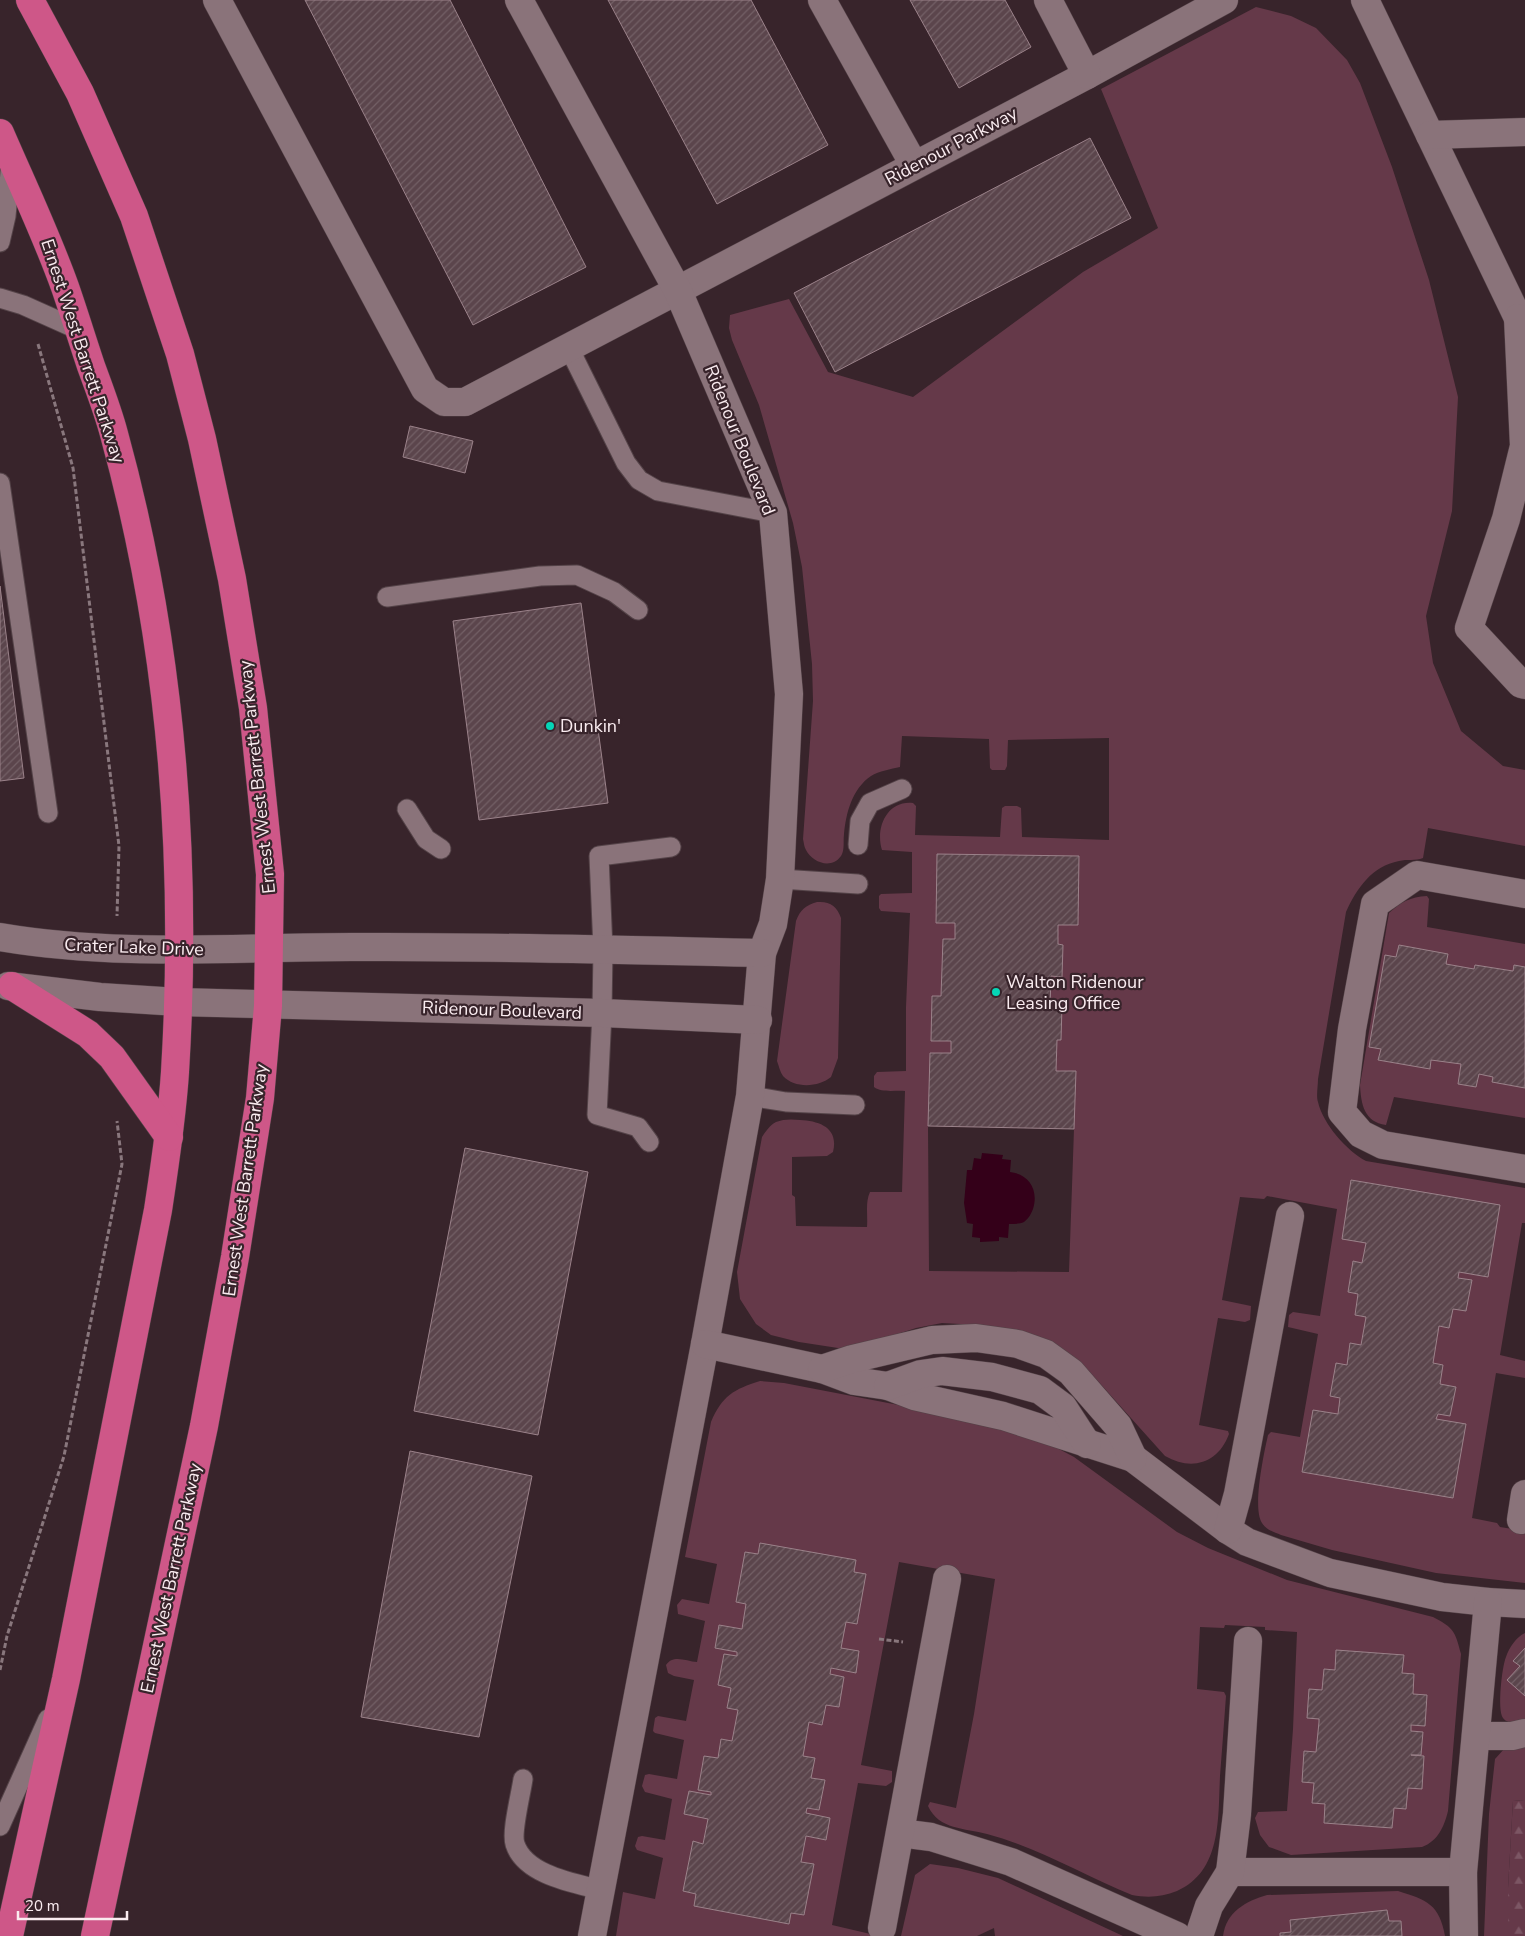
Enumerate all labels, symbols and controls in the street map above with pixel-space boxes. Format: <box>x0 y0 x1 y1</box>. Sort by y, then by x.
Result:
street label: Ridenour Parkway <box>880 101 1022 191</box>
street label: Ernest West Barrett Parkway <box>35 236 131 467</box>
street label: Ridenour Boulevard <box>699 361 781 519</box>
street label: Ernest West Barrett Parkway <box>233 658 281 895</box>
place label: Dunkin' <box>560 714 621 738</box>
marker: Dunkin' <box>544 720 556 732</box>
street label: Crater Lake Drive <box>64 933 204 961</box>
place label: Walton Ridenour Leasing Office <box>1006 970 1144 1015</box>
marker: Walton Ridenour Leasing Office <box>990 986 1002 998</box>
street label: Ridenour Boulevard <box>422 995 582 1025</box>
street label: Ernest West Barrett Parkway <box>217 1062 273 1298</box>
street label: Ernest West Barrett Parkway <box>135 1460 207 1695</box>
scale bar <box>18 1888 126 1920</box>
text: 20 m <box>25 1896 60 1916</box>

